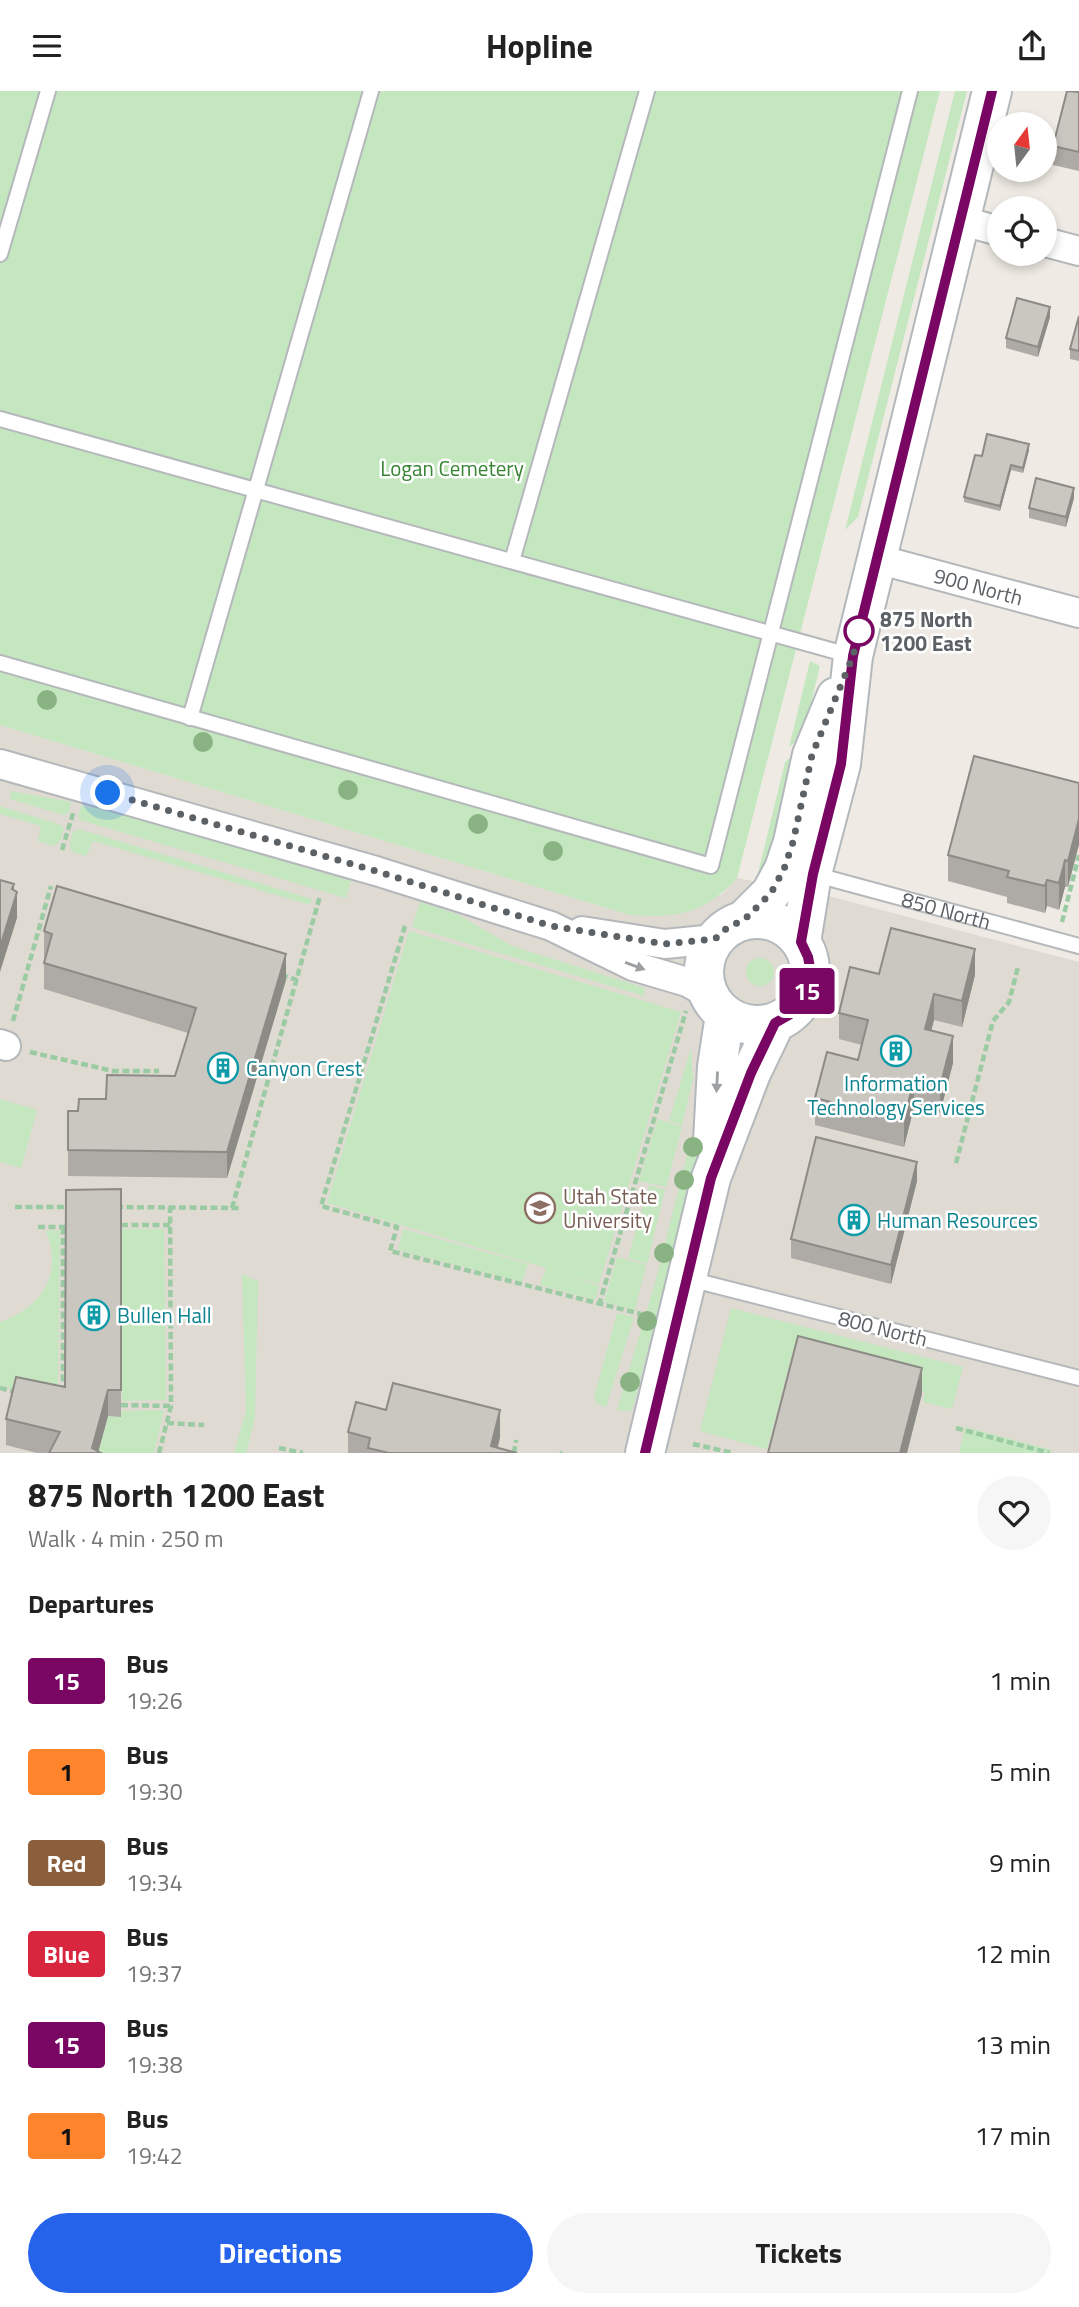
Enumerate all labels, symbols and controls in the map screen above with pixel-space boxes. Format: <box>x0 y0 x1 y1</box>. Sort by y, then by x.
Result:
text: Hopline <box>486 22 593 70</box>
icon: menu <box>28 27 66 65</box>
icon: share <box>1013 27 1051 65</box>
north arrow <box>987 112 1057 182</box>
map controls <box>987 112 1057 266</box>
button: locate <box>987 196 1057 266</box>
park label: Logan Cemetery <box>380 452 524 484</box>
street label: 900 North <box>930 559 1027 613</box>
place label: 875 North 1200 East <box>880 603 973 659</box>
marker: 875 North 1200 East <box>844 616 874 646</box>
your location <box>90 775 125 810</box>
street label: 850 North <box>898 883 994 937</box>
one-way arrow <box>625 960 646 971</box>
line badge: 15 <box>776 968 838 1014</box>
text: 15 <box>794 973 820 1009</box>
building icon: Information Technology Services <box>879 1034 913 1068</box>
building icon: Canyon Crest <box>206 1051 240 1085</box>
place label: Canyon Crest <box>246 1052 363 1084</box>
place label: Information Technology Services <box>807 1067 985 1123</box>
one-way arrow <box>711 1072 722 1094</box>
place label: Utah State University <box>563 1180 657 1236</box>
school or university icon: Utah State University <box>523 1191 557 1225</box>
building icon: Human Resources <box>837 1203 871 1237</box>
place label: Human Resources <box>877 1204 1038 1236</box>
building icon: Bullen Hall <box>77 1298 111 1332</box>
place label: Bullen Hall <box>117 1299 212 1331</box>
street label: 800 North <box>835 1301 931 1355</box>
text: 875 North 1200 East <box>28 1470 325 1520</box>
button: heart <box>977 1476 1051 1550</box>
text: Walk · 4 min · 250 m <box>28 1521 224 1556</box>
text: Departures <box>28 1584 154 1623</box>
text: Bus <box>126 1644 168 1683</box>
text: 1 min <box>989 1661 1051 1700</box>
text: 15 <box>53 1663 80 1699</box>
text: 19:26 <box>126 1683 183 1718</box>
text: Bus <box>126 1735 168 1774</box>
text: 5 min <box>989 1752 1051 1791</box>
text: 1 <box>60 1754 73 1790</box>
text: 19:30 <box>126 1774 183 1809</box>
text: Bus <box>126 1826 168 1865</box>
text: 9 min <box>989 1843 1051 1882</box>
text: Red <box>46 1845 87 1881</box>
text: 19:34 <box>126 1865 183 1900</box>
text: Bus <box>126 1917 168 1956</box>
text: 12 min <box>975 1934 1051 1973</box>
text: Blue <box>43 1936 90 1972</box>
text: 19:37 <box>126 1956 183 1991</box>
text: Bus <box>126 2008 168 2047</box>
text: 13 min <box>975 2025 1051 2064</box>
text: 15 <box>53 2027 80 2063</box>
text: 19:38 <box>126 2047 183 2082</box>
text: Bus <box>126 2099 168 2138</box>
text: 17 min <box>975 2116 1051 2155</box>
text: 1 <box>60 2118 73 2154</box>
text: 19:42 <box>126 2138 183 2173</box>
button: Directions <box>28 2213 533 2293</box>
button: Tickets <box>547 2213 1051 2293</box>

